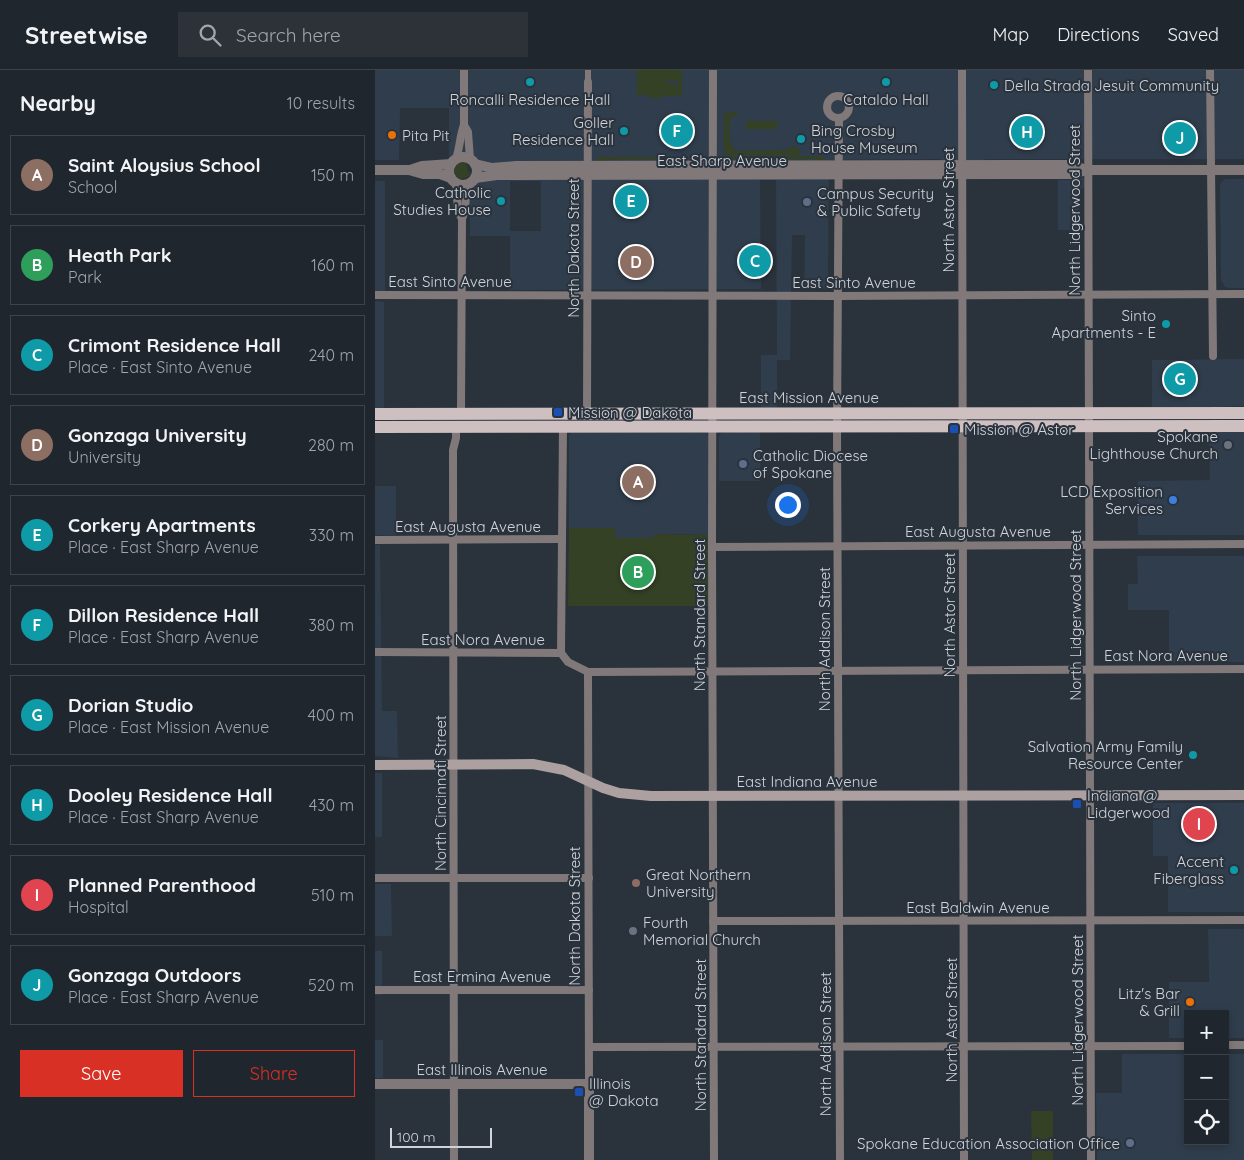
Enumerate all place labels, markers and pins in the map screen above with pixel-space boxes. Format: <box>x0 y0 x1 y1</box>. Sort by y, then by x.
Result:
marker: Roncalli Residence Hall <box>524 76 536 88</box>
marker: Cataldo Hall <box>880 76 892 88</box>
place label: Della Strada Jesuit Community <box>1004 76 1219 95</box>
marker: Della Strada Jesuit Community <box>988 79 1000 91</box>
place label: Roncalli Residence Hall <box>450 90 610 109</box>
place label: Cataldo Hall <box>843 90 929 109</box>
pin: F <box>661 112 693 150</box>
place label: Goller Residence Hall <box>512 113 614 149</box>
pin: H <box>1011 113 1043 151</box>
pin: J <box>1164 119 1196 157</box>
place label: Bing Crosby House Museum <box>811 121 918 157</box>
marker: Goller Residence Hall <box>618 125 630 137</box>
place label: Pita Pit <box>402 126 450 145</box>
marker: Pita Pit <box>386 129 398 141</box>
marker: Bing Crosby House Museum <box>795 133 807 145</box>
pin: E <box>615 182 647 220</box>
place label: Catholic Studies House <box>393 183 491 219</box>
place label: Campus Security & Public Safety <box>817 184 934 220</box>
marker: Catholic Studies House <box>495 195 507 207</box>
marker: Campus Security & Public Safety <box>801 196 813 208</box>
pin: C <box>739 242 771 280</box>
pin: D <box>620 243 652 281</box>
place label: Sinto Apartments - E <box>1051 306 1156 342</box>
marker: Sinto Apartments - E <box>1160 318 1172 330</box>
pin: G <box>1164 360 1196 398</box>
place label: Mission @ Dakota <box>568 403 692 422</box>
marker: Mission @ Dakota <box>552 406 564 418</box>
place label: Mission @ Astor <box>964 420 1074 439</box>
marker: Mission @ Astor <box>948 423 960 435</box>
place label: Spokane Lighthouse Church <box>1090 427 1218 463</box>
marker: Spokane Lighthouse Church <box>1222 439 1234 451</box>
place label: Catholic Diocese of Spokane <box>753 446 868 482</box>
marker: Catholic Diocese of Spokane <box>737 458 749 470</box>
pin: A <box>622 463 654 501</box>
place label: LCD Exposition Services <box>1060 482 1163 518</box>
marker: LCD Exposition Services <box>1167 494 1179 506</box>
pin: B <box>622 553 654 591</box>
place label: Salvation Army Family Resource Center <box>1028 737 1183 773</box>
marker: Salvation Army Family Resource Center <box>1187 749 1199 761</box>
place label: Indiana @ Lidgerwood <box>1087 786 1170 822</box>
marker: Indiana @ Lidgerwood <box>1071 798 1083 810</box>
pin: I <box>1183 805 1215 843</box>
place label: Accent Fiberglass <box>1153 852 1224 888</box>
marker: Accent Fiberglass <box>1228 864 1240 876</box>
place label: Great Northern University <box>646 865 751 901</box>
marker: Great Northern University <box>630 877 642 889</box>
place label: Fourth Memorial Church <box>643 913 761 949</box>
marker: Fourth Memorial Church <box>627 925 639 937</box>
place label: Litz's Bar & Grill <box>1118 984 1180 1020</box>
marker: Litz's Bar & Grill <box>1184 996 1196 1008</box>
place label: Illinois @ Dakota <box>589 1074 658 1110</box>
marker: Illinois @ Dakota <box>573 1086 585 1098</box>
place label: Spokane Education Association Office <box>857 1134 1120 1153</box>
marker: Spokane Education Association Office <box>1124 1137 1136 1149</box>

